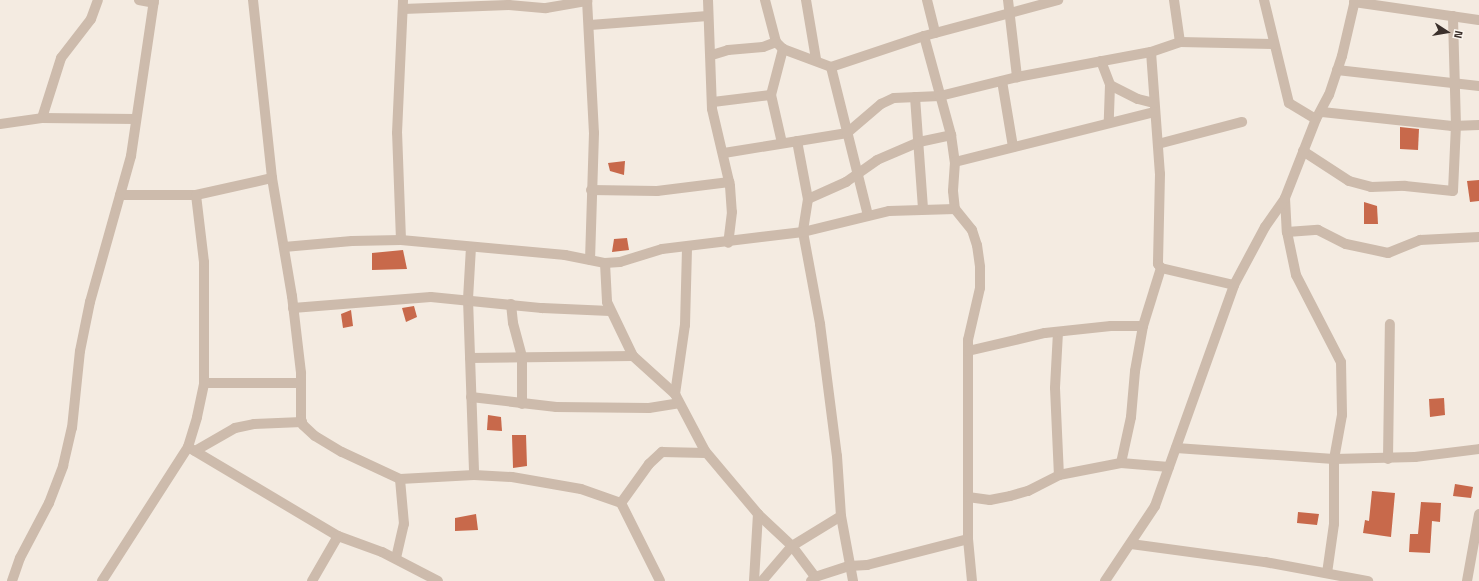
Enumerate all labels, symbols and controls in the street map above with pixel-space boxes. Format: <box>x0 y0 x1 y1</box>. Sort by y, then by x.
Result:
north arrow <box>1427 12 1467 52</box>
text: N <box>1450 29 1467 40</box>

